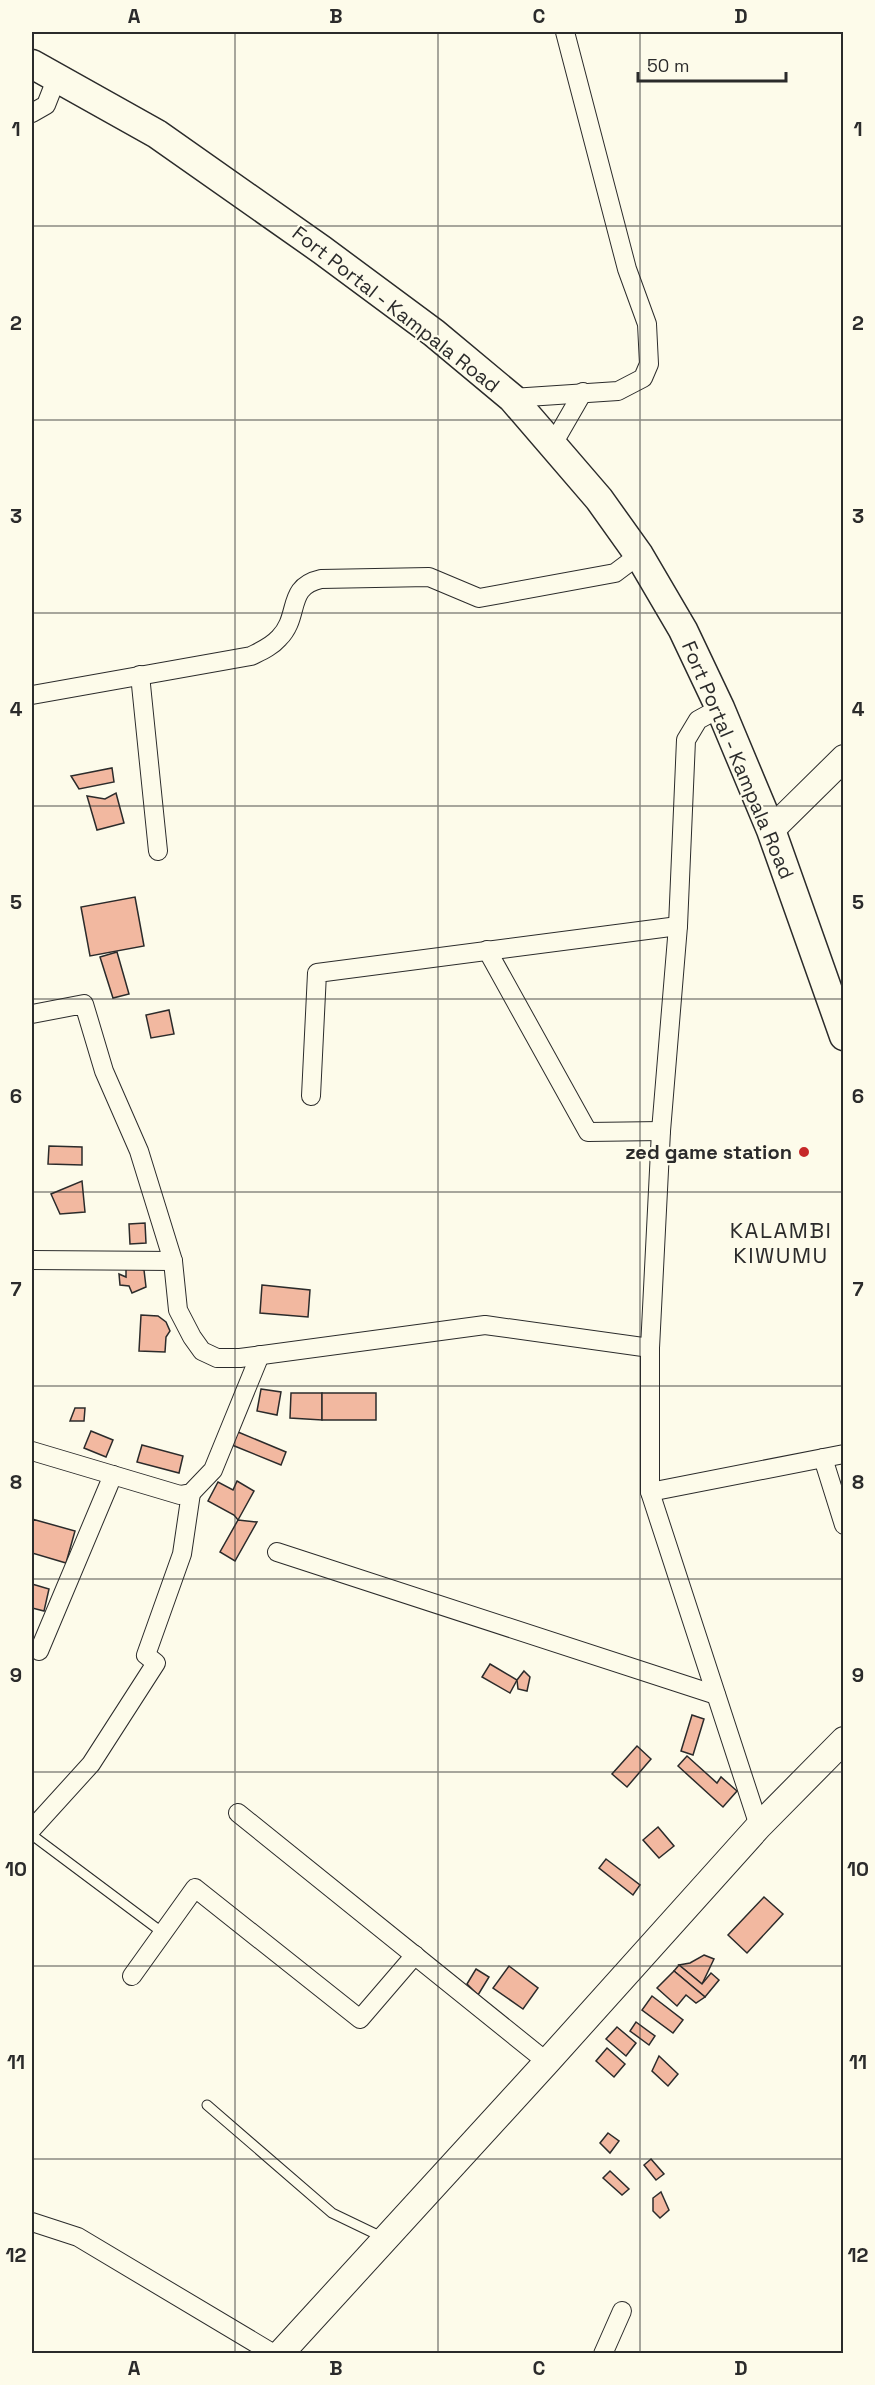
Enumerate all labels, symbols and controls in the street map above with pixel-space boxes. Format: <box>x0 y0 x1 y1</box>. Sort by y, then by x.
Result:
text: A <box>128 3 141 29</box>
text: B <box>329 3 343 29</box>
text: C <box>533 3 546 29</box>
text: D <box>734 3 748 29</box>
scale bar <box>638 45 786 83</box>
text: 50 m <box>647 54 689 77</box>
text: 1 <box>11 116 21 142</box>
text: 1 <box>853 116 863 142</box>
street label: Fort Portal - Kampala Road <box>287 220 505 398</box>
text: 2 <box>10 310 22 336</box>
text: 2 <box>852 310 864 336</box>
text: 3 <box>10 503 22 529</box>
text: 3 <box>852 503 864 529</box>
street label: Fort Portal - Kampala Road <box>676 637 800 883</box>
text: 4 <box>10 696 23 722</box>
text: 4 <box>852 696 865 722</box>
text: 5 <box>10 889 22 915</box>
text: 5 <box>852 889 864 915</box>
text: 6 <box>10 1083 22 1109</box>
text: 6 <box>852 1083 864 1109</box>
place label: zed game station <box>625 1139 792 1165</box>
marker: zed game station <box>797 1145 811 1159</box>
district label: KALAMBI KIWUMU <box>730 1216 832 1269</box>
text: 7 <box>10 1276 22 1302</box>
text: 7 <box>852 1276 864 1302</box>
text: 8 <box>10 1469 22 1495</box>
text: 8 <box>852 1469 864 1495</box>
text: 9 <box>10 1662 22 1688</box>
text: 9 <box>852 1662 864 1688</box>
text: 10 <box>5 1856 27 1882</box>
text: 10 <box>847 1856 869 1882</box>
text: 11 <box>7 2049 25 2075</box>
text: 11 <box>849 2049 867 2075</box>
text: 12 <box>6 2242 27 2268</box>
text: 12 <box>848 2242 869 2268</box>
text: A <box>128 2355 141 2381</box>
text: B <box>329 2355 343 2381</box>
text: C <box>533 2355 546 2381</box>
text: D <box>734 2355 748 2381</box>

